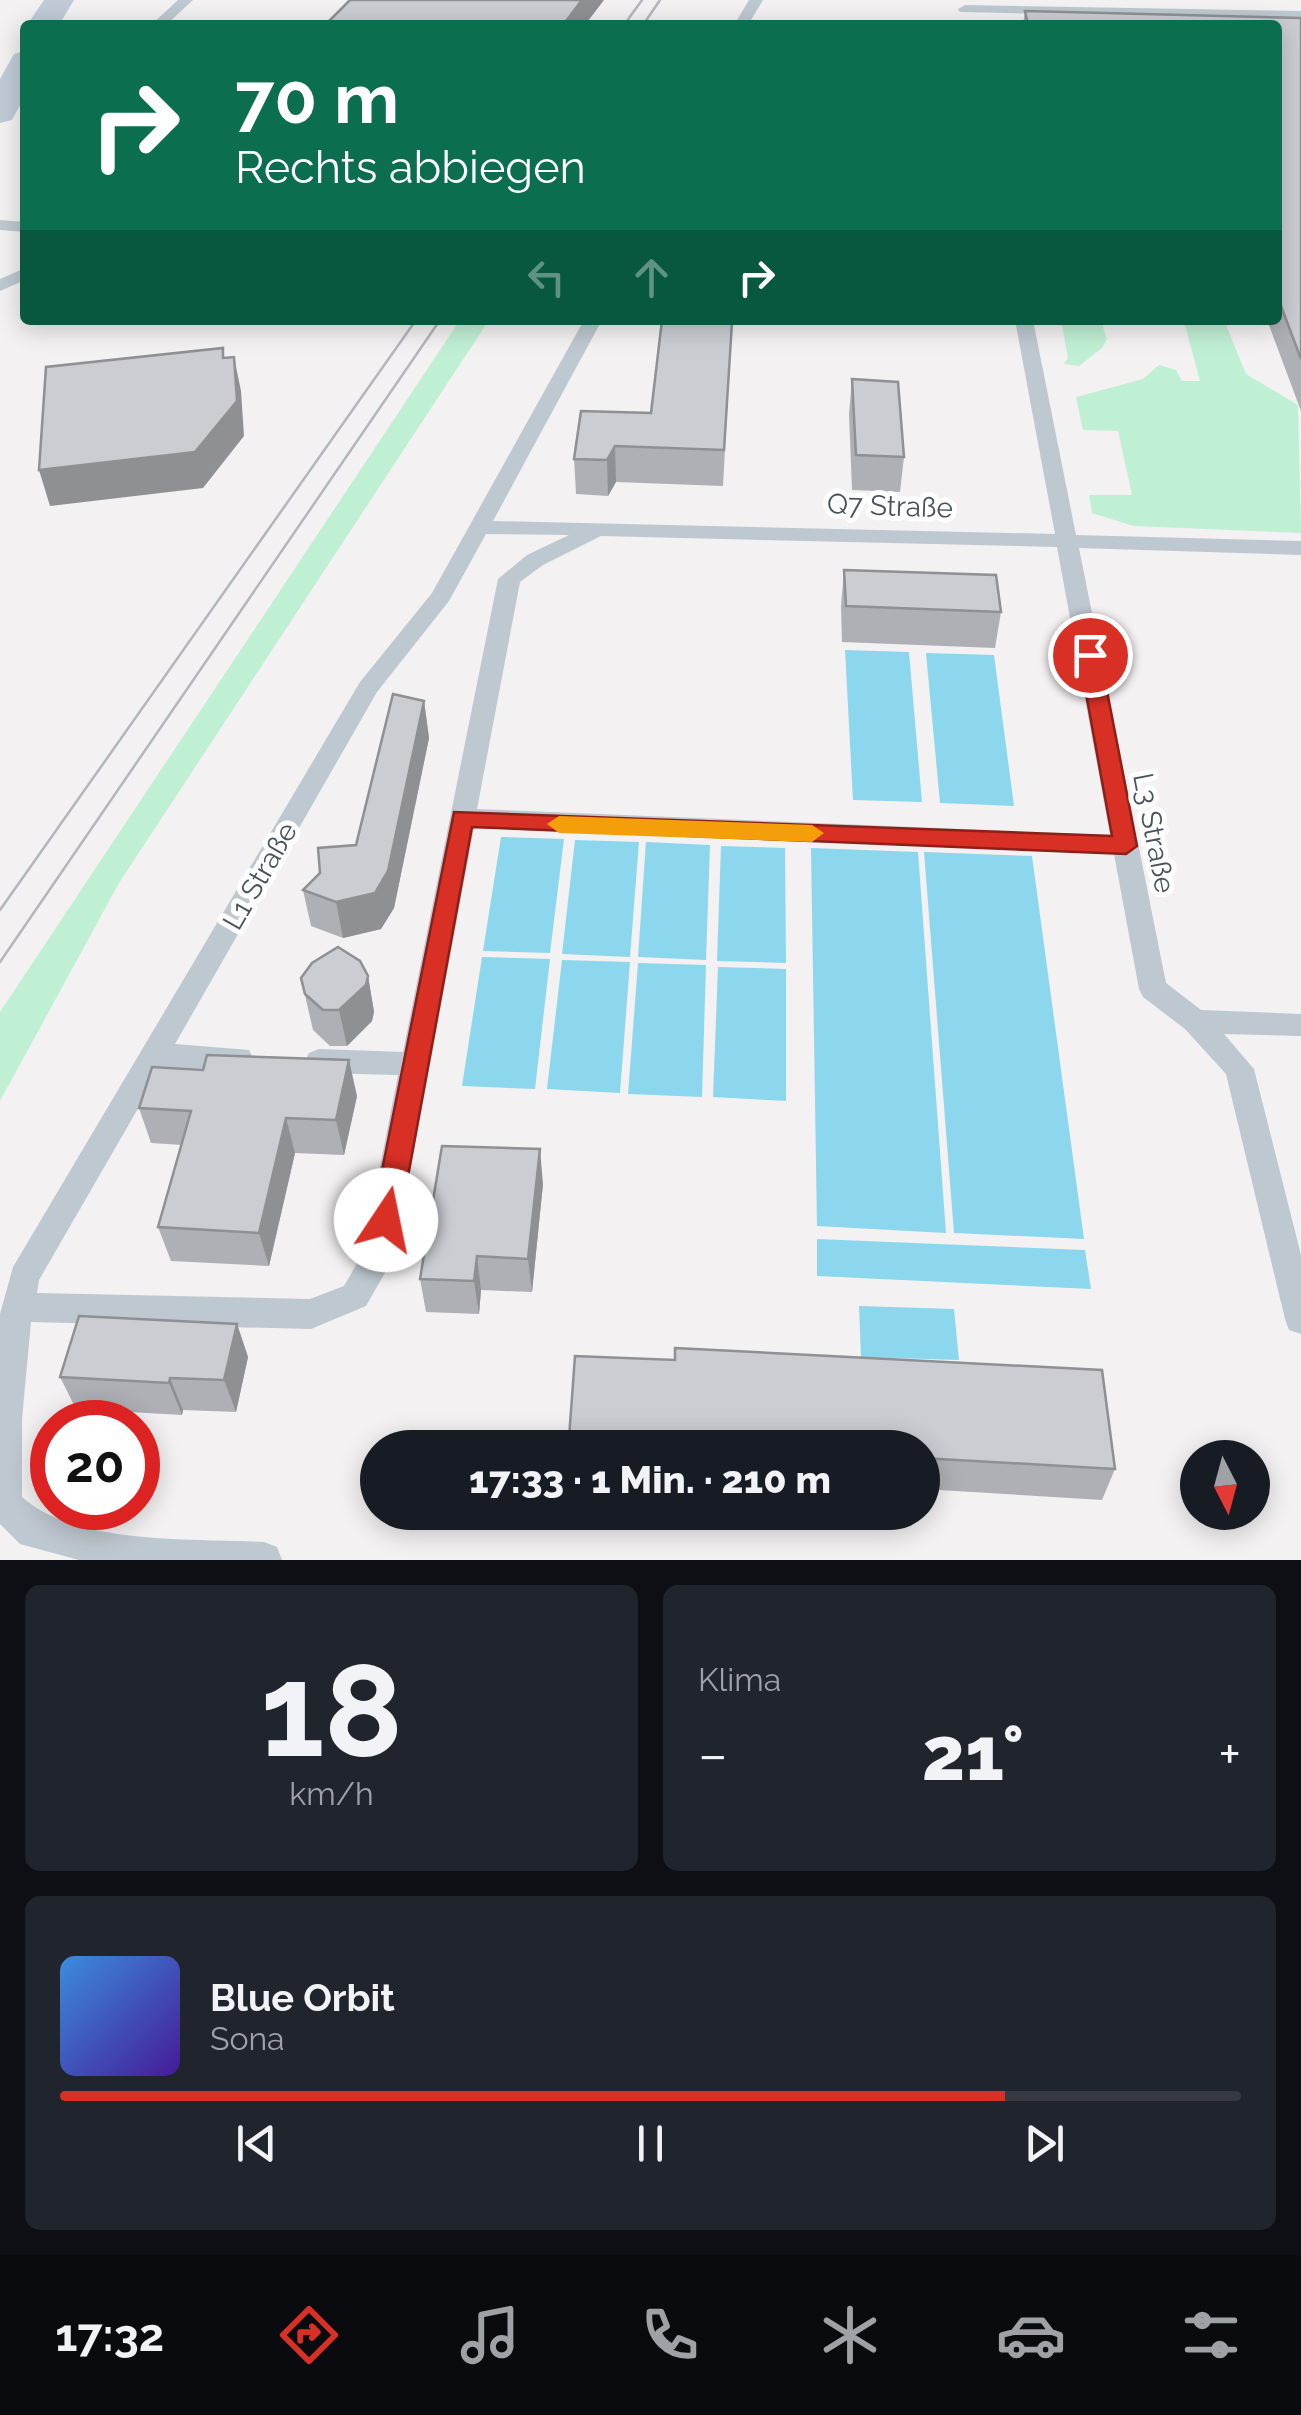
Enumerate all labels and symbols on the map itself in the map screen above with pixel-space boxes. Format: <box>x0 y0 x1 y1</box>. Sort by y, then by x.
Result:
street label: Q7 Straße <box>826 487 954 525</box>
pin <box>1048 613 1133 698</box>
street label: L3 Straße <box>1126 770 1182 896</box>
street label: L1 Straße <box>216 816 304 936</box>
position arrow <box>334 1168 438 1272</box>
speed limit sign: 20 <box>30 1400 160 1530</box>
north arrow <box>1180 1440 1270 1530</box>

